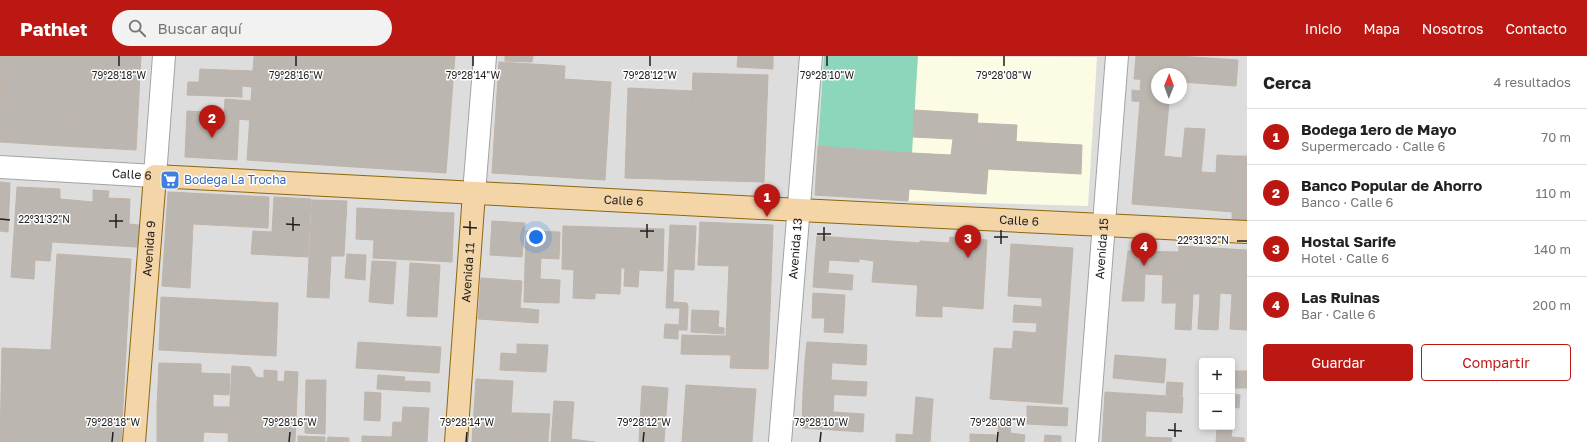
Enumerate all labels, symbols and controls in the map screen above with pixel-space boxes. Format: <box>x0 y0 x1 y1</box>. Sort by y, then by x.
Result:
search box <box>112 10 392 46</box>
text: Pathlet <box>20 17 88 40</box>
icon: search <box>126 17 148 39</box>
text: Buscar aquí <box>158 19 242 37</box>
text: Inicio <box>1305 20 1341 37</box>
text: Mapa <box>1363 20 1400 37</box>
text: Nosotros <box>1422 20 1483 37</box>
text: Contacto <box>1505 20 1567 37</box>
north arrow <box>1151 68 1187 104</box>
text: 79°28'18"W <box>92 69 146 81</box>
text: 79°28'16"W <box>269 69 323 81</box>
text: 79°28'14"W <box>446 69 500 81</box>
text: 79°28'12"W <box>623 69 677 81</box>
text: 79°28'10"W <box>800 69 854 81</box>
text: 79°28'08"W <box>976 69 1032 81</box>
text: Cerca <box>1263 72 1311 93</box>
text: 4 resultados <box>1493 74 1571 90</box>
pin: 2 <box>199 105 225 138</box>
text: Bodega 1ero de Mayo <box>1301 120 1457 138</box>
text: 1 <box>1273 129 1279 145</box>
text: 70 m <box>1541 129 1571 145</box>
text: Supermercado · Calle 6 <box>1301 138 1445 154</box>
street label: Calle 6 <box>112 166 152 183</box>
supermarket icon: Bodega La Trocha <box>159 169 181 191</box>
place label: Bodega La Trocha <box>184 172 286 187</box>
text: Banco Popular de Ahorro <box>1301 176 1482 194</box>
pin: 1 <box>754 184 780 217</box>
text: 2 <box>1272 185 1280 201</box>
text: 110 m <box>1536 185 1571 201</box>
street label: Calle 6 <box>603 192 644 209</box>
text: Banco · Calle 6 <box>1301 194 1393 210</box>
street label: Calle 6 <box>999 212 1039 229</box>
text: 22°31'32"N <box>18 213 70 225</box>
street label: Avenida 13 <box>785 217 805 280</box>
street label: Avenida 15 <box>1092 217 1111 280</box>
street label: Avenida 9 <box>139 220 158 277</box>
pin: 3 <box>955 225 981 258</box>
your location <box>526 227 546 247</box>
text: Hostal Sarife <box>1301 232 1396 250</box>
pin: 4 <box>1131 233 1157 266</box>
text: 22°31'32"N <box>1177 234 1229 246</box>
text: 3 <box>1272 241 1280 257</box>
text: 140 m <box>1534 241 1571 257</box>
street label: Avenida 11 <box>458 242 477 303</box>
text: Hotel · Calle 6 <box>1301 250 1389 266</box>
text: Las Ruinas <box>1301 288 1380 306</box>
text: 4 <box>1272 297 1280 313</box>
text: 200 m <box>1533 297 1571 313</box>
text: Bar · Calle 6 <box>1301 306 1376 322</box>
button: Guardar <box>1263 344 1413 381</box>
button: Compartir <box>1421 344 1571 381</box>
map controls <box>1199 358 1235 430</box>
button: + <box>1199 358 1235 394</box>
button: − <box>1199 394 1235 430</box>
text: 79°28'18"W <box>86 416 140 428</box>
text: 79°28'16"W <box>263 416 317 428</box>
text: 79°28'14"W <box>440 416 494 428</box>
text: 79°28'12"W <box>617 416 671 428</box>
text: 79°28'10"W <box>794 416 848 428</box>
text: 79°28'08"W <box>970 416 1026 428</box>

